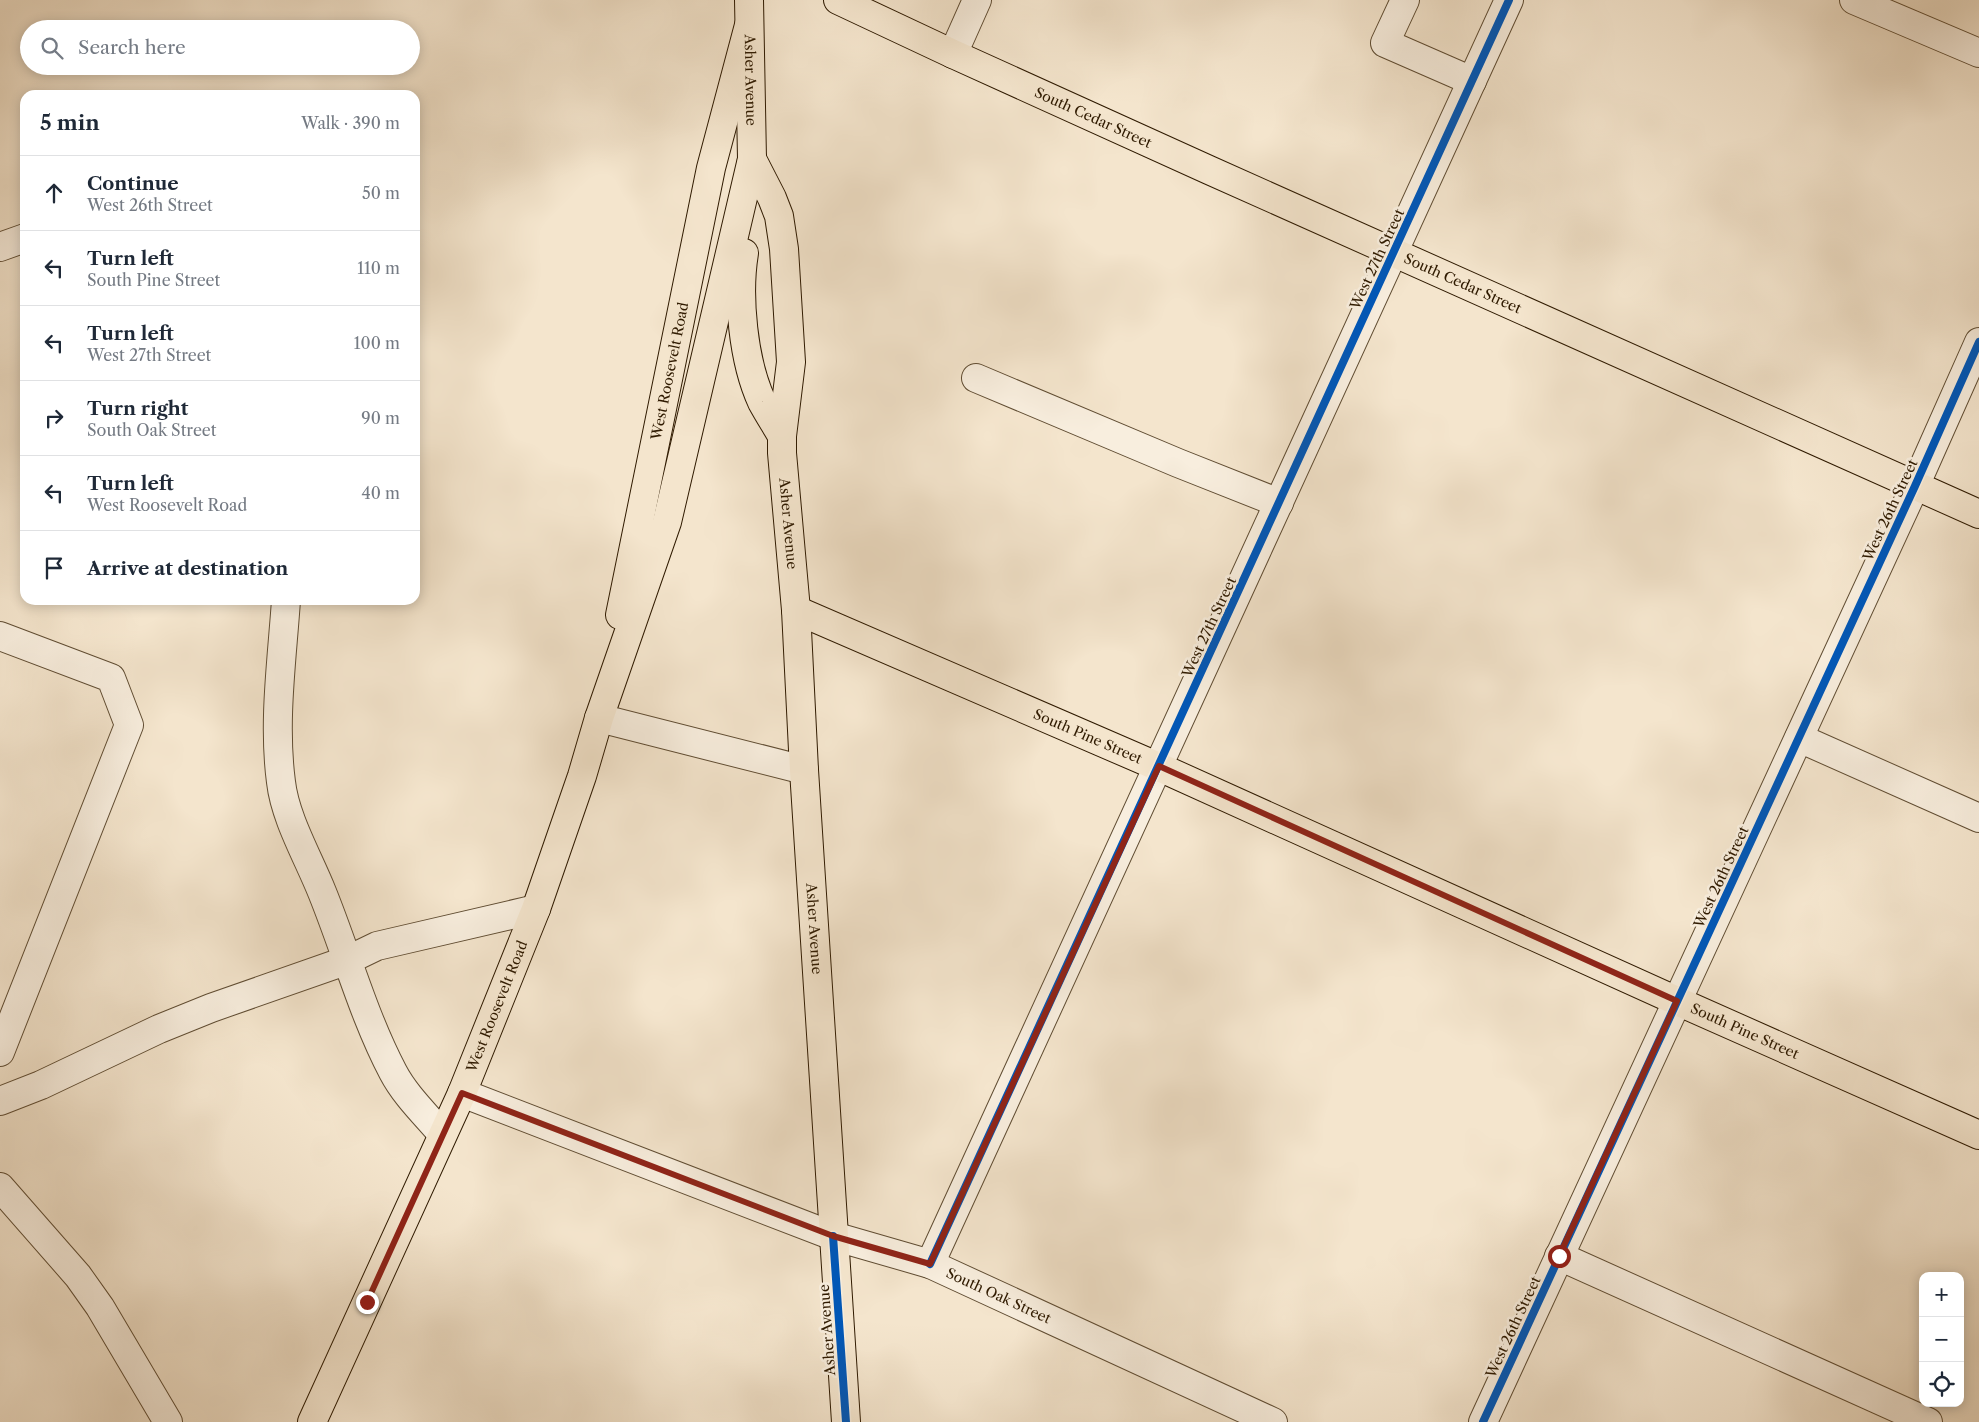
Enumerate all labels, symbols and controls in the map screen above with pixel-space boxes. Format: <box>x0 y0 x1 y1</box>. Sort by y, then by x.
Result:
search box <box>20 20 420 75</box>
street label: Asher Avenue <box>741 33 760 126</box>
icon: search <box>38 34 66 62</box>
text: Search here <box>78 36 186 59</box>
street label: South Cedar Street <box>1032 83 1155 152</box>
text: 5 min <box>40 110 100 135</box>
text: Walk · 390 m <box>301 113 400 133</box>
text: Continue <box>87 172 179 195</box>
icon: ahead <box>40 179 68 207</box>
text: 50 m <box>362 183 400 203</box>
text: West 26th Street <box>87 195 213 215</box>
street label: West 27th Street <box>1345 206 1408 313</box>
text: Turn left <box>87 247 174 270</box>
street label: South Cedar Street <box>1401 249 1524 317</box>
icon: left <box>40 254 68 282</box>
text: 110 m <box>357 258 400 278</box>
text: South Pine Street <box>87 270 220 290</box>
street label: West Roosevelt Road <box>647 300 693 443</box>
text: Turn left <box>87 322 174 345</box>
icon: left <box>40 329 68 357</box>
text: 100 m <box>354 333 400 353</box>
text: West 27th Street <box>87 345 211 365</box>
text: Turn right <box>87 397 188 420</box>
icon: right <box>40 404 68 432</box>
text: 90 m <box>361 408 400 428</box>
text: South Oak Street <box>87 420 216 440</box>
street label: West 26th Street <box>1858 456 1921 565</box>
text: Turn left <box>87 472 174 495</box>
street label: Asher Avenue <box>775 476 801 570</box>
icon: left <box>40 479 68 507</box>
text: 40 m <box>361 483 400 503</box>
text: West Roosevelt Road <box>87 495 247 515</box>
icon: arrive <box>40 554 68 582</box>
text: Arrive at destination <box>87 557 288 580</box>
street label: West 27th Street <box>1177 574 1240 681</box>
street label: South Pine Street <box>1031 705 1145 768</box>
street label: West 26th Street <box>1689 823 1752 932</box>
street label: Asher Avenue <box>802 881 826 975</box>
street label: West Roosevelt Road <box>462 937 532 1076</box>
street label: South Pine Street <box>1688 999 1802 1063</box>
route start <box>1548 1245 1571 1268</box>
street label: South Oak Street <box>943 1264 1054 1327</box>
map controls <box>1919 1272 1964 1407</box>
button: + <box>1919 1272 1964 1317</box>
street label: West 26th Street <box>1481 1273 1544 1382</box>
street label: Asher Avenue <box>815 1284 839 1377</box>
route end <box>356 1291 379 1314</box>
button: − <box>1919 1317 1964 1362</box>
button: locate <box>1919 1362 1964 1407</box>

